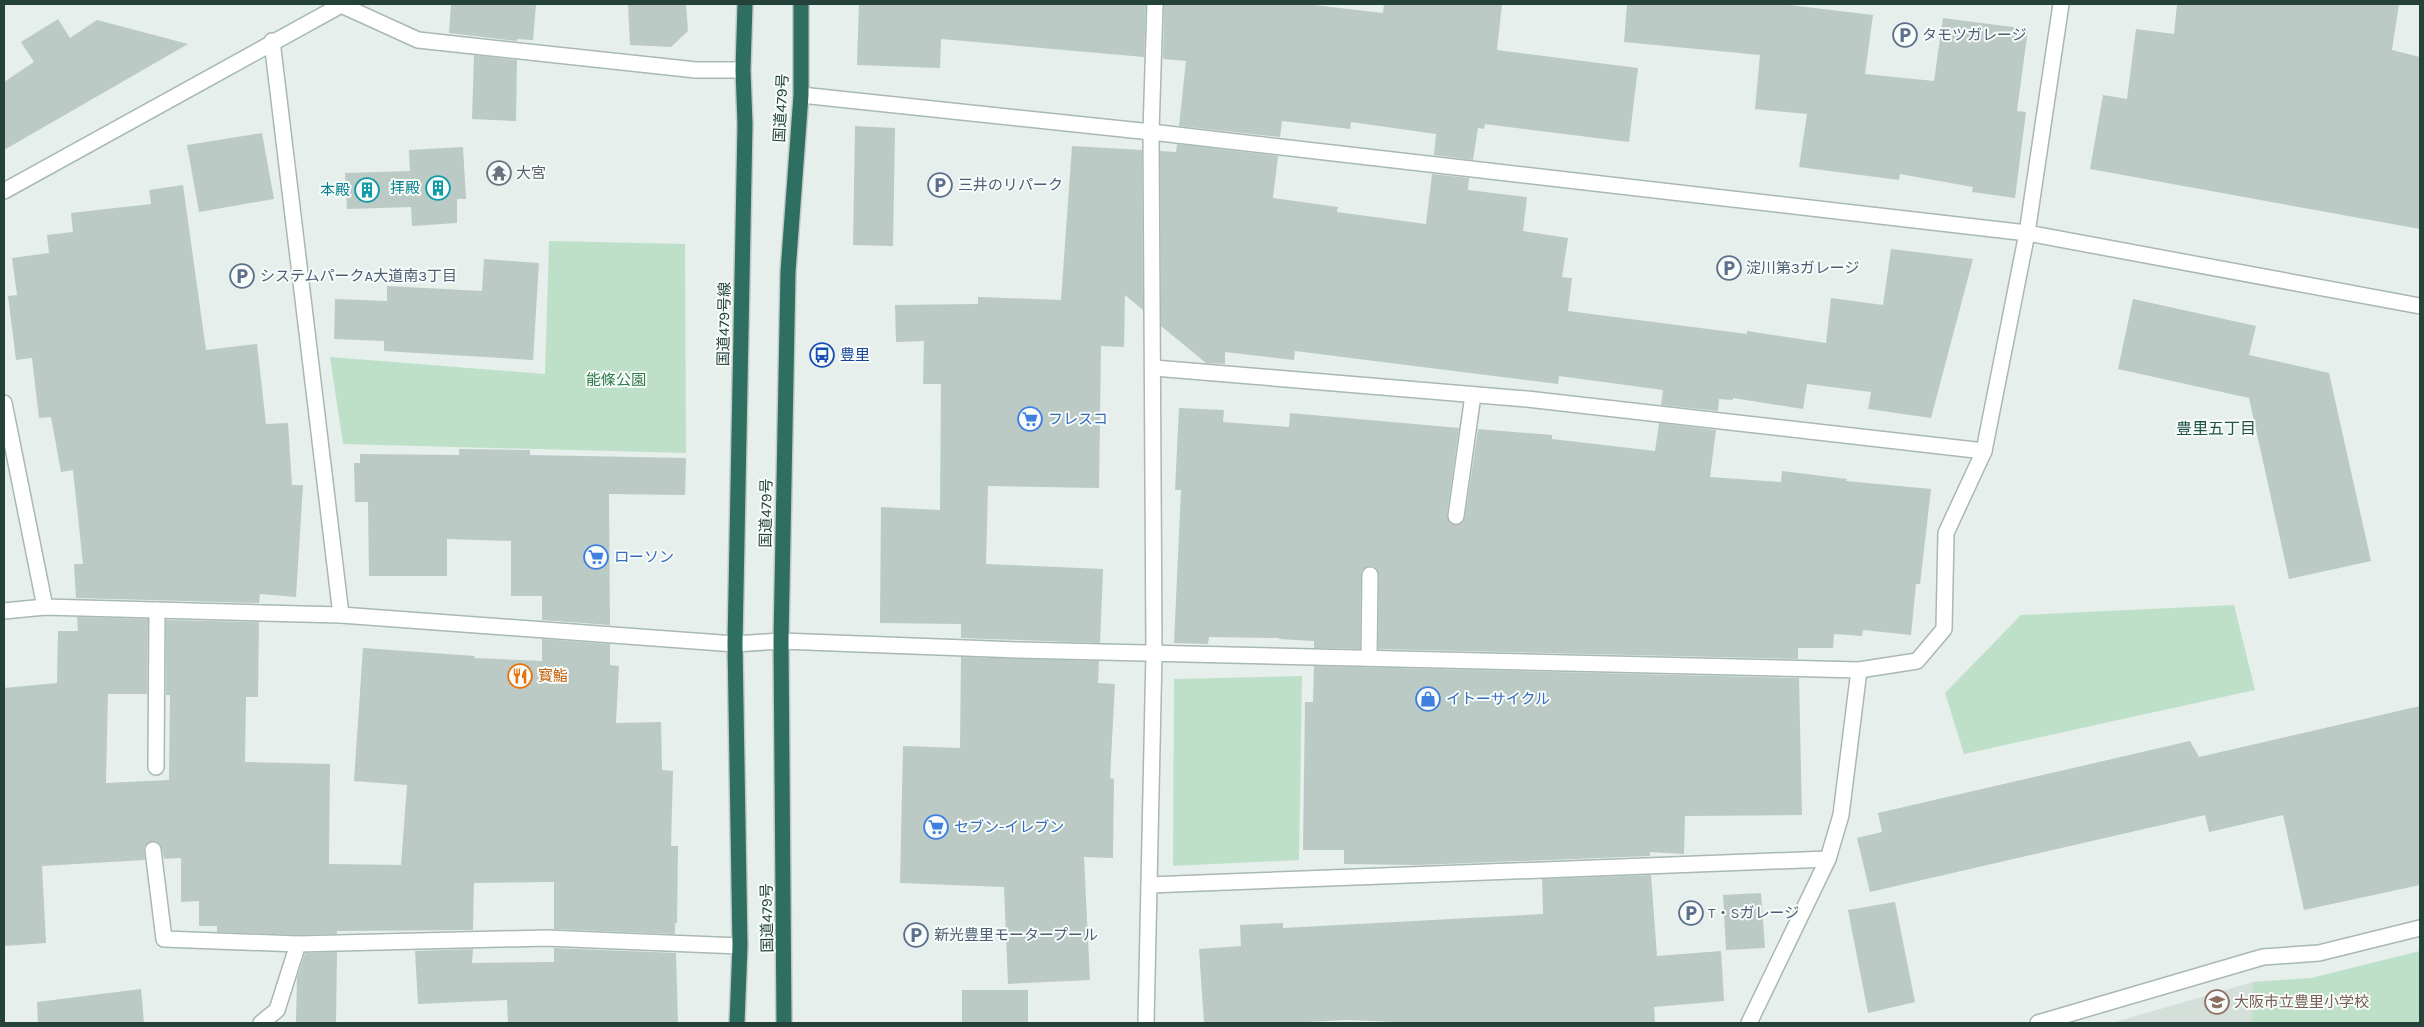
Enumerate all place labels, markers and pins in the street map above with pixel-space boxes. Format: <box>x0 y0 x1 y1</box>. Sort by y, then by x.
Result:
parking icon: タモツガレージ <box>1892 22 1918 48</box>
place label: タモツガレージ <box>1922 26 2027 44</box>
temple icon: 大宮 <box>486 160 512 186</box>
place label: 大宮 <box>516 164 546 182</box>
parking icon: 三井のリパーク <box>927 172 953 198</box>
building icon: 拝殿 <box>425 175 451 201</box>
place label: 三井のリパーク <box>958 176 1063 194</box>
building icon: 本殿 <box>354 177 380 203</box>
place label: 拝殿 <box>390 179 420 197</box>
place label: 本殿 <box>320 181 350 199</box>
parking icon: 淀川第3ガレージ <box>1716 255 1742 281</box>
place label: 淀川第3ガレージ <box>1746 259 1860 277</box>
parking icon: システムパークA大道南3丁目 <box>229 263 255 289</box>
place label: システムパークA大道南3丁目 <box>260 267 457 285</box>
bus stop icon: 豊里 <box>809 342 835 368</box>
place label: 豊里 <box>840 346 870 364</box>
supermarket icon: フレスコ <box>1017 406 1043 432</box>
place label: フレスコ <box>1048 410 1108 428</box>
supermarket icon: ローソン <box>583 544 609 570</box>
place label: ローソン <box>614 548 674 566</box>
restaurant icon: 寳鮨 <box>507 663 533 689</box>
place label: 寳鮨 <box>538 667 568 685</box>
shop icon: イトーサイクル <box>1415 686 1441 712</box>
place label: イトーサイクル <box>1446 690 1550 708</box>
supermarket icon: セブン-イレブン <box>923 814 949 840</box>
place label: セブン-イレブン <box>954 818 1064 836</box>
parking icon: T・Sガレージ <box>1678 900 1704 926</box>
place label: T・Sガレージ <box>1708 904 1799 922</box>
parking icon: 新光豊里モータープール <box>903 922 929 948</box>
place label: 新光豊里モータープール <box>934 926 1098 944</box>
school or university icon: 大阪市立豊里小学校 <box>2204 989 2230 1015</box>
place label: 大阪市立豊里小学校 <box>2234 993 2369 1011</box>

